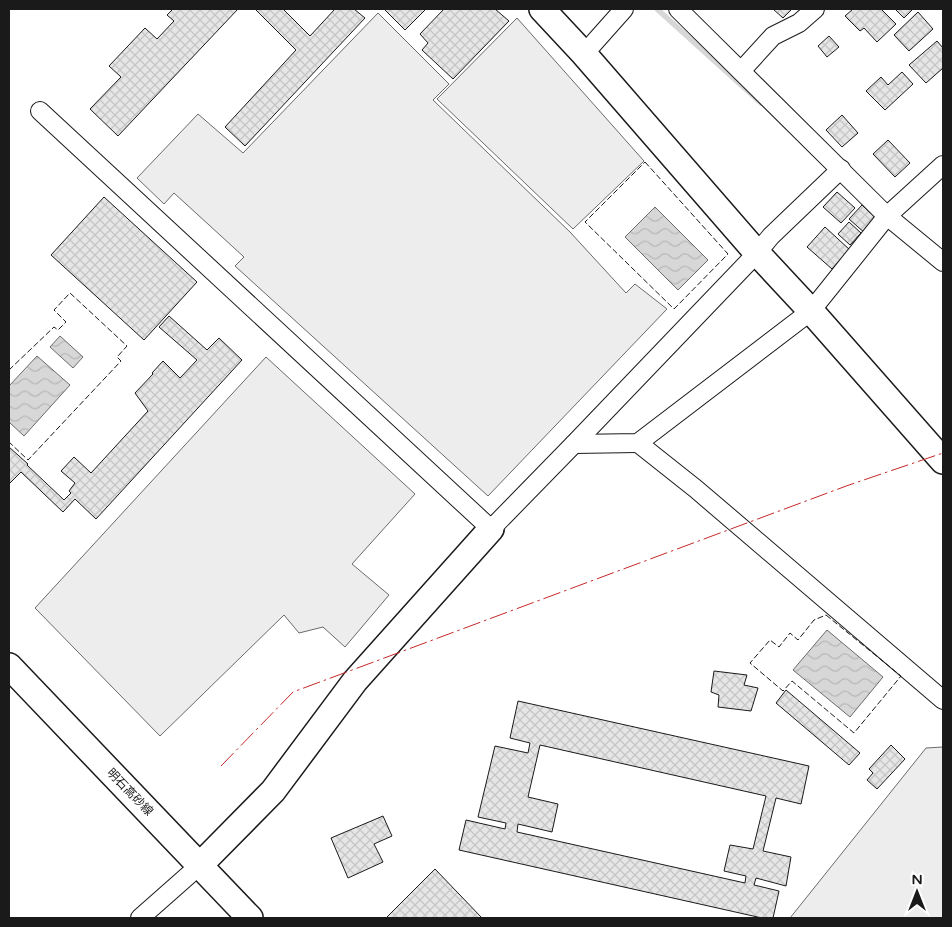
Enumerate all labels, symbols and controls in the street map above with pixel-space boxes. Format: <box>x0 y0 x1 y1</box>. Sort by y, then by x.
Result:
street label: 明石高砂線 <box>104 766 156 818</box>
north arrow <box>892 867 942 917</box>
text: N <box>911 871 923 888</box>

